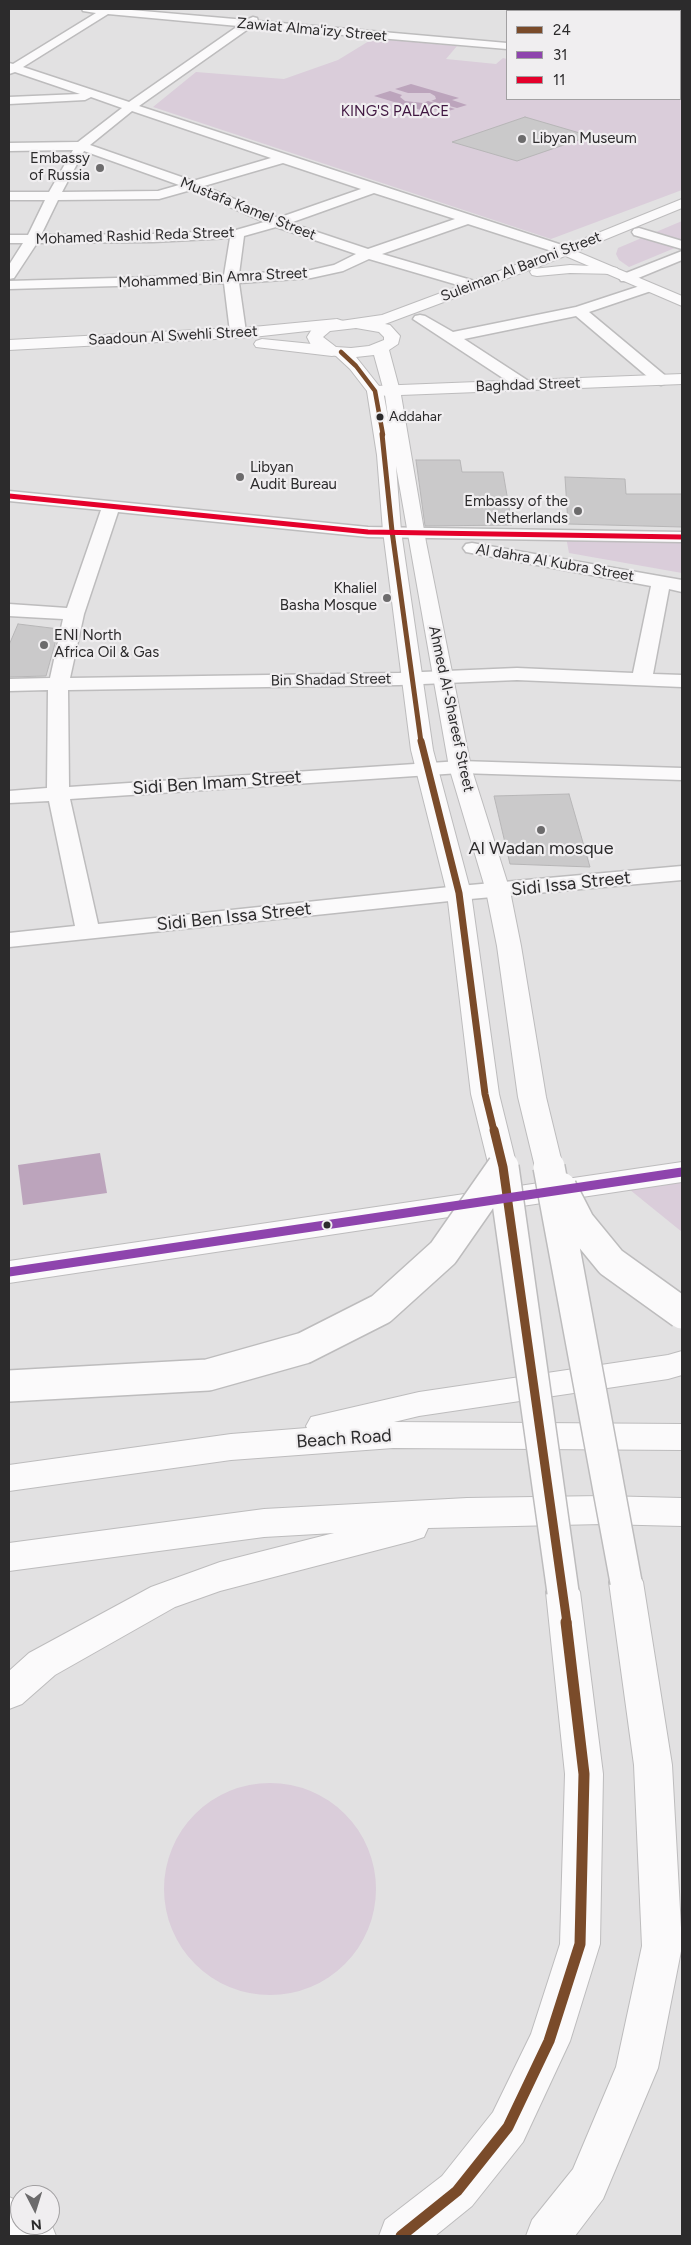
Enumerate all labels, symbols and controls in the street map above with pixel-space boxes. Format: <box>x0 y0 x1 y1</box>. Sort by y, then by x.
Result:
legend <box>506 10 681 100</box>
street label: Zawiat Alma'izy Street <box>236 14 388 46</box>
text: 24 <box>553 21 571 39</box>
text: 31 <box>553 46 567 64</box>
text: 11 <box>553 71 565 89</box>
park label: KING'S PALACE <box>341 103 449 121</box>
place label: Libyan Museum <box>532 130 637 148</box>
marker: Libyan Museum <box>516 133 528 145</box>
place label: Embassy of Russia <box>29 150 90 185</box>
marker: Embassy of Russia <box>94 162 106 174</box>
street label: Mustafa Kamel Street <box>177 174 319 244</box>
street label: Mohamed Rashid Reda Street <box>35 224 235 248</box>
street label: Suleiman Al Baroni Street <box>438 228 604 306</box>
street label: Mohammed Bin Amra Street <box>118 264 308 292</box>
street label: Saadoun Al Swehli Street <box>88 323 258 349</box>
street label: Baghdad Street <box>475 374 581 396</box>
place label: Addahar <box>389 409 442 425</box>
marker: Addahar <box>375 412 385 422</box>
place label: Libyan Audit Bureau <box>250 459 337 494</box>
marker: Libyan Audit Bureau <box>234 471 246 483</box>
place label: Embassy of the Netherlands <box>464 493 568 528</box>
marker: Embassy of the Netherlands <box>572 505 584 517</box>
street label: Al dahra Al Kubra Street <box>475 540 635 586</box>
place label: Khaliel Basha Mosque <box>280 580 377 615</box>
marker: Khaliel Basha Mosque <box>381 592 393 604</box>
street label: Ahmed Al-Shareef Street <box>425 624 477 794</box>
place label: ENI North Africa Oil & Gas <box>54 627 159 662</box>
marker: ENI North Africa Oil & Gas <box>38 639 50 651</box>
street label: Bin Shadad Street <box>270 670 392 690</box>
street label: Sidi Ben Imam Street <box>132 766 302 800</box>
marker: Al Wadan mosque <box>535 824 547 836</box>
place label: Al Wadan mosque <box>469 838 613 860</box>
street label: Sidi Issa Street <box>510 867 632 901</box>
street label: Sidi Ben Issa Street <box>156 898 312 936</box>
unlabelled marker <box>322 1220 332 1230</box>
street label: Beach Road <box>296 1425 392 1453</box>
north arrow <box>10 2185 60 2235</box>
text: N <box>30 2216 42 2233</box>

